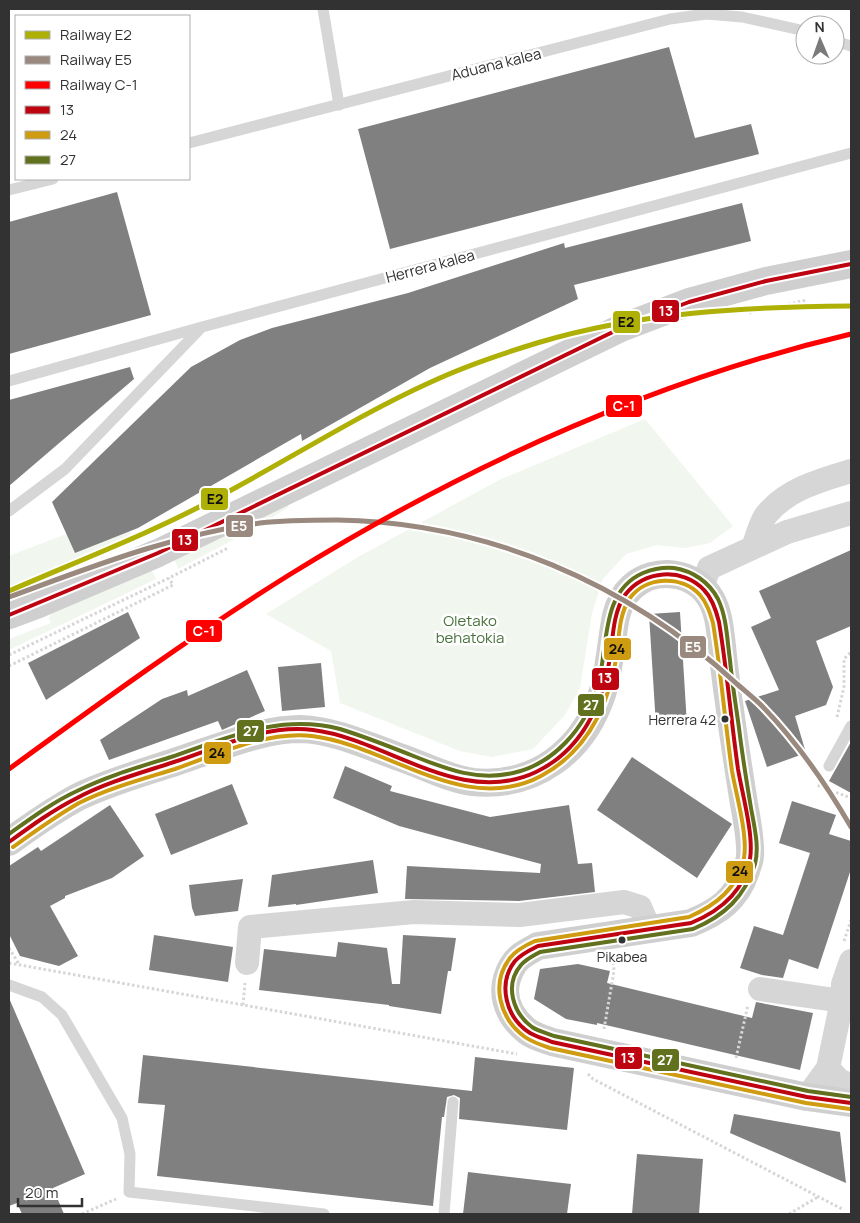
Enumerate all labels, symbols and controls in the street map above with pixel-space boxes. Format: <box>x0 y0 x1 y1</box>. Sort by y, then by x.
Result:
legend <box>15 15 190 180</box>
north arrow <box>795 15 845 65</box>
text: N <box>814 17 825 36</box>
text: Railway E2 <box>60 24 132 45</box>
street label: Aduana kalea <box>449 43 543 85</box>
text: Railway E5 <box>60 49 132 70</box>
text: Railway C-1 <box>60 74 138 95</box>
text: 13 <box>60 99 74 120</box>
text: 24 <box>60 124 77 145</box>
text: 27 <box>60 149 76 170</box>
street label: Herrera kalea <box>383 244 477 288</box>
line badge: 13 <box>651 299 680 323</box>
text: 13 <box>659 301 673 320</box>
line badge: E2 <box>612 310 641 334</box>
text: E2 <box>618 312 634 331</box>
line badge: C-1 <box>605 394 643 418</box>
text: C-1 <box>613 396 635 415</box>
line badge: E2 <box>200 487 229 511</box>
text: E2 <box>207 489 223 508</box>
line badge: E5 <box>225 514 254 538</box>
text: E5 <box>231 516 247 535</box>
line badge: 13 <box>171 528 199 552</box>
text: 13 <box>178 530 192 549</box>
park label: Oletako behatokia <box>436 610 504 648</box>
line badge: C-1 <box>185 619 223 643</box>
text: C-1 <box>193 621 215 640</box>
line badge: E5 <box>679 635 707 659</box>
line badge: 24 <box>603 637 632 661</box>
text: E5 <box>685 637 701 656</box>
text: 24 <box>609 639 625 658</box>
line badge: 13 <box>591 667 620 691</box>
text: 13 <box>598 668 612 687</box>
line badge: 27 <box>577 693 605 717</box>
text: 27 <box>583 695 599 714</box>
place label: Herrera 42 <box>649 710 716 729</box>
marker: Herrera 42 <box>720 714 730 724</box>
line badge: 27 <box>236 719 265 743</box>
text: 27 <box>243 721 259 740</box>
line badge: 24 <box>203 741 232 765</box>
text: 24 <box>209 743 225 762</box>
line badge: 24 <box>725 860 754 884</box>
text: 24 <box>732 861 748 880</box>
marker: Pikabea <box>617 935 627 945</box>
place label: Pikabea <box>597 947 647 966</box>
line badge: 13 <box>614 1046 643 1070</box>
text: 13 <box>621 1048 635 1067</box>
line badge: 27 <box>651 1048 680 1072</box>
text: 27 <box>657 1050 673 1069</box>
scale bar <box>18 1176 81 1208</box>
text: 20 m <box>25 1182 58 1203</box>

